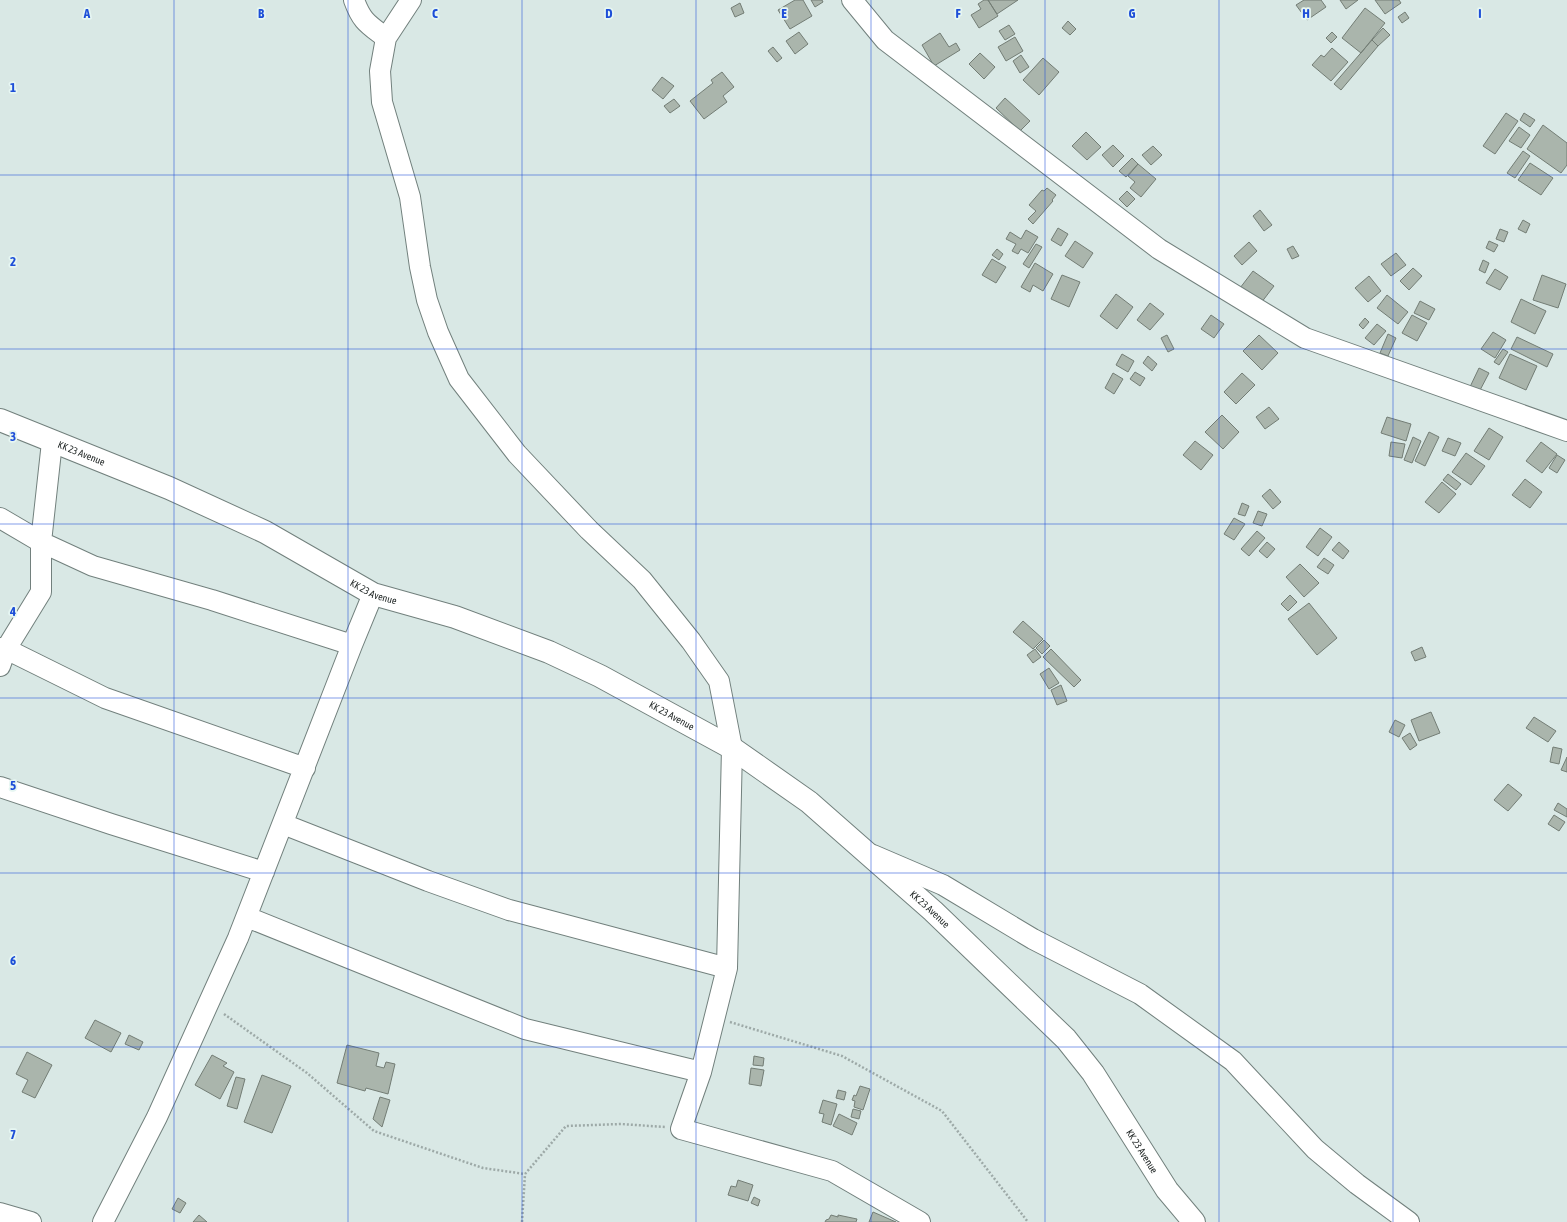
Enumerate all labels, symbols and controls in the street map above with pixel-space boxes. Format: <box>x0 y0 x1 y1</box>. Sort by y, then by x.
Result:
text: A <box>83 6 91 21</box>
text: B <box>258 6 265 21</box>
text: C <box>432 6 438 21</box>
text: D <box>605 6 613 21</box>
text: E <box>781 6 787 21</box>
text: F <box>955 6 961 21</box>
text: G <box>1129 6 1136 21</box>
text: H <box>1302 6 1310 21</box>
text: I <box>1478 6 1482 21</box>
text: 1 <box>10 80 16 95</box>
text: 2 <box>10 254 16 269</box>
text: 3 <box>10 429 16 444</box>
street label: KK 23 Avenue <box>57 438 107 467</box>
street label: KK 23 Avenue <box>348 577 399 606</box>
text: 4 <box>9 604 16 619</box>
street label: KK 23 Avenue <box>647 698 697 732</box>
text: 5 <box>10 778 16 793</box>
street label: KK 23 Avenue <box>908 888 952 930</box>
text: 6 <box>10 953 16 968</box>
text: 7 <box>10 1127 16 1142</box>
street label: KK 23 Avenue <box>1124 1127 1161 1175</box>

